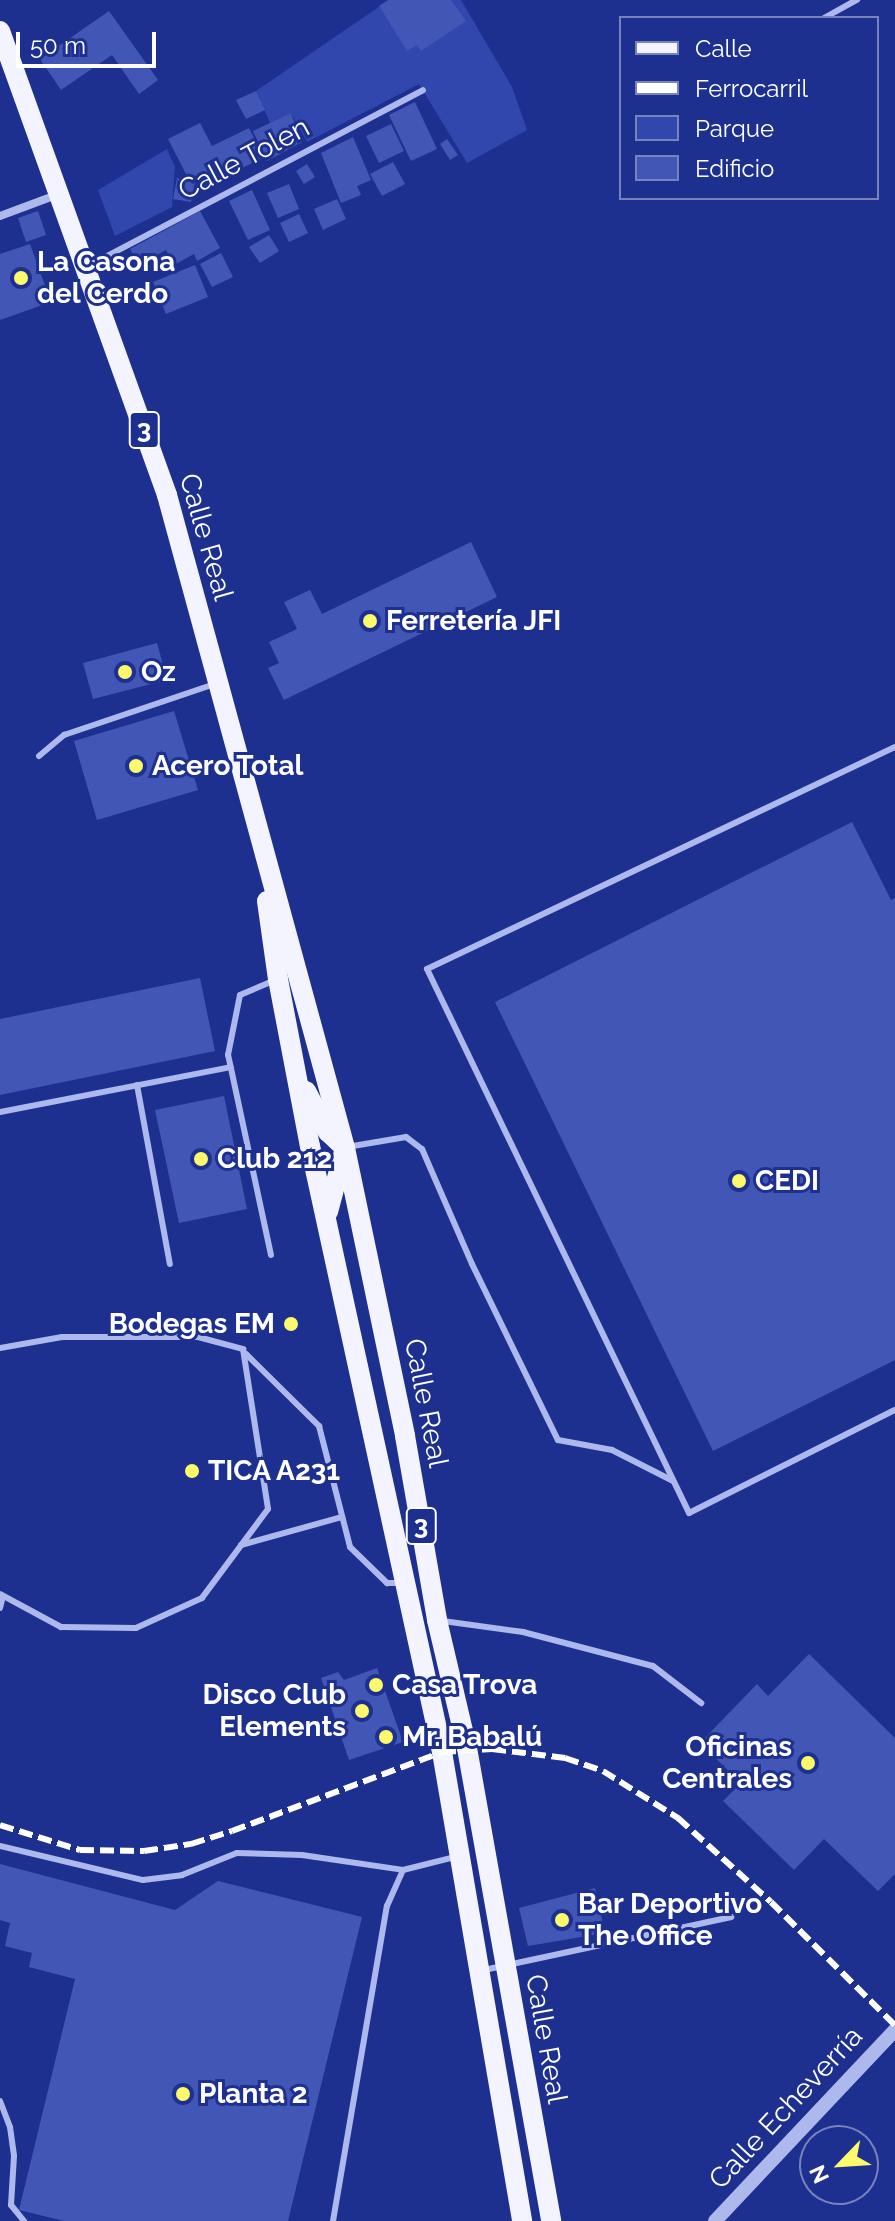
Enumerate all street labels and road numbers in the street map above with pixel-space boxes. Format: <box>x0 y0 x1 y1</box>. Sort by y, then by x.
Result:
street label: Calle Tolen <box>172 110 316 208</box>
road number: 3 <box>128 408 160 452</box>
street label: Calle Real <box>172 470 240 604</box>
street label: Calle Real <box>397 1336 455 1470</box>
road number: 3 <box>405 1504 437 1548</box>
street label: Calle Real <box>518 1972 574 2106</box>
street label: Calle Echeverría <box>702 2020 870 2196</box>

